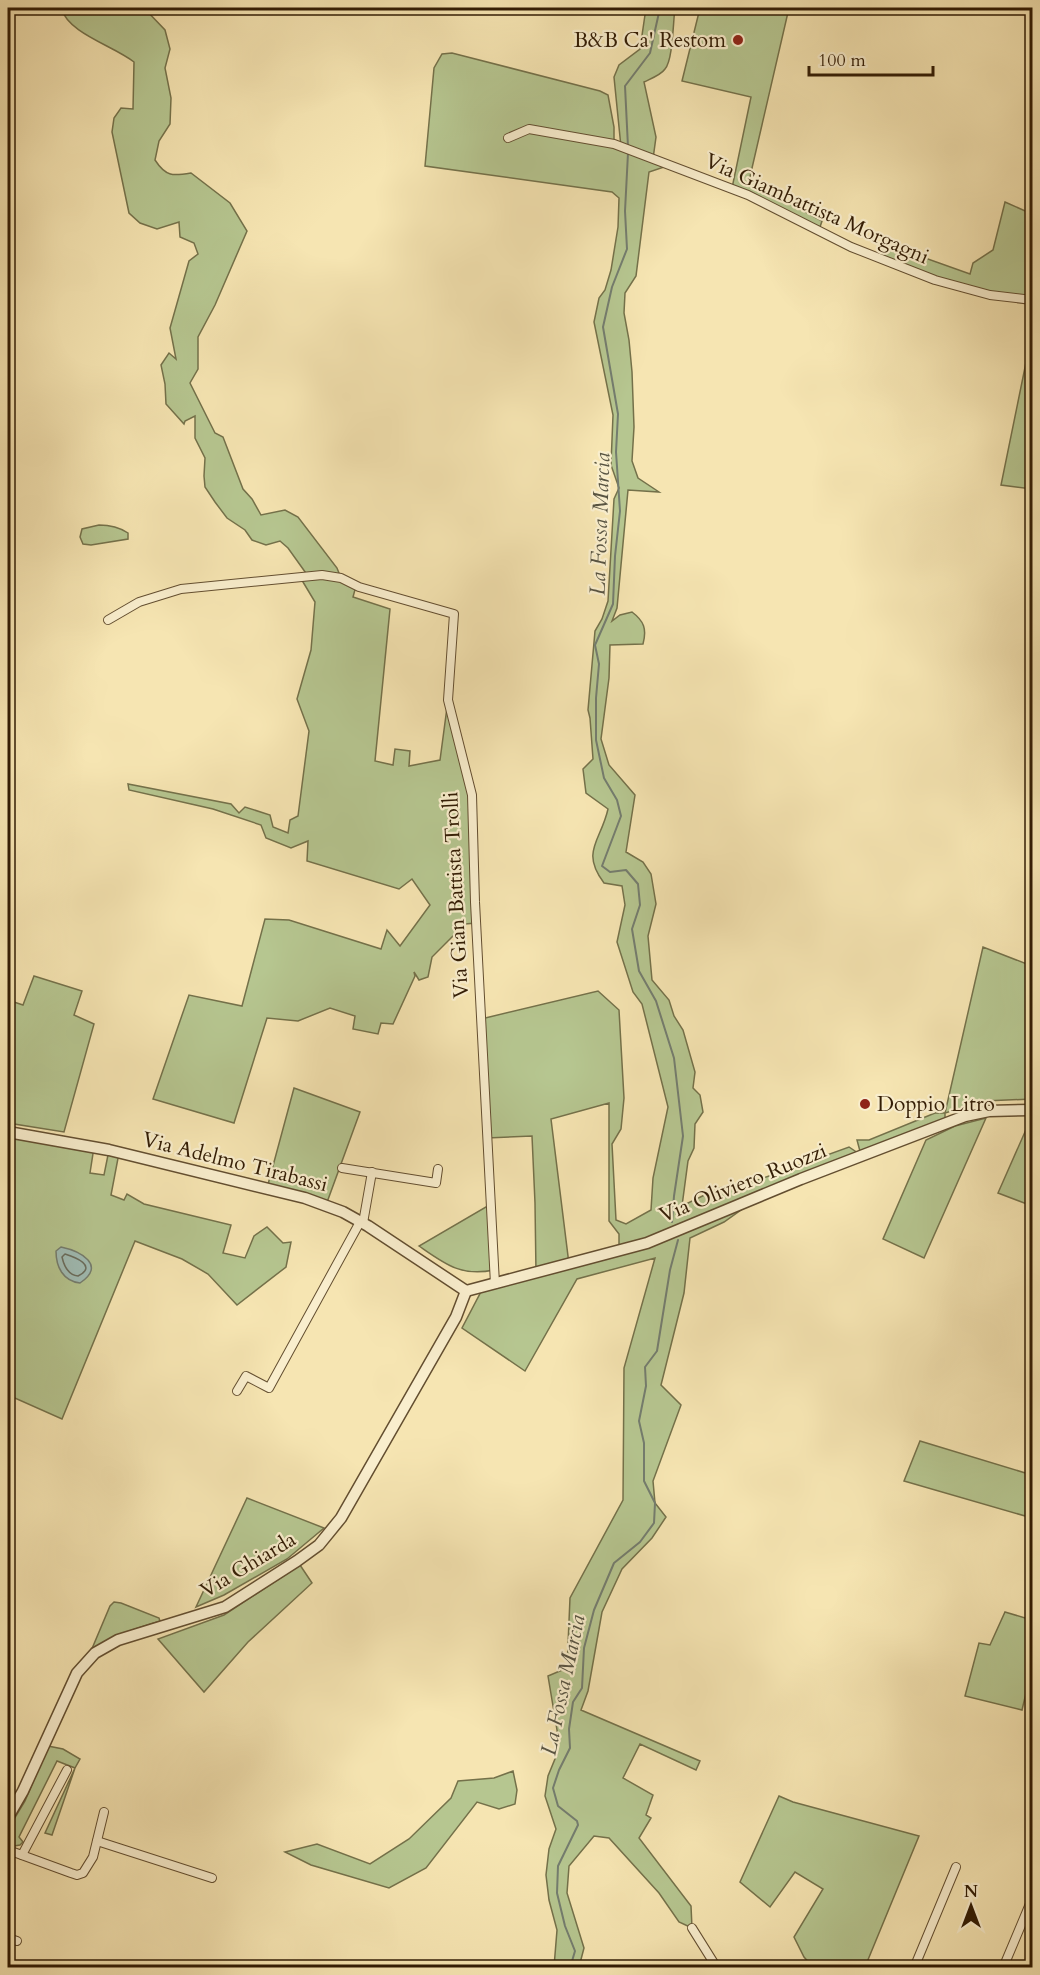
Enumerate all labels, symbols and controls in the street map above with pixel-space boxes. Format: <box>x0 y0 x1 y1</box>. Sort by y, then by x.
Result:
place label: B&B Ca' Restom <box>574 26 726 55</box>
marker: B&B Ca' Restom <box>731 33 745 47</box>
scale bar <box>809 39 934 77</box>
text: 100 m <box>818 48 866 73</box>
street label: Via Giambattista Morgagni <box>700 146 934 272</box>
water label: La Fossa Marcia <box>583 452 617 596</box>
street label: Via Gian Battista Trolli <box>436 791 476 999</box>
place label: Doppio Litro <box>877 1090 995 1119</box>
marker: Doppio Litro <box>858 1097 872 1111</box>
street label: Via Adelmo Tirabassi <box>139 1125 331 1199</box>
street label: Via Oliviero Ruozzi <box>655 1136 831 1230</box>
street label: Via Ghiarda <box>195 1525 301 1605</box>
water label: La Fossa Marcia <box>533 1612 593 1758</box>
north arrow <box>941 1876 1001 1936</box>
text: N <box>964 1881 978 1903</box>

